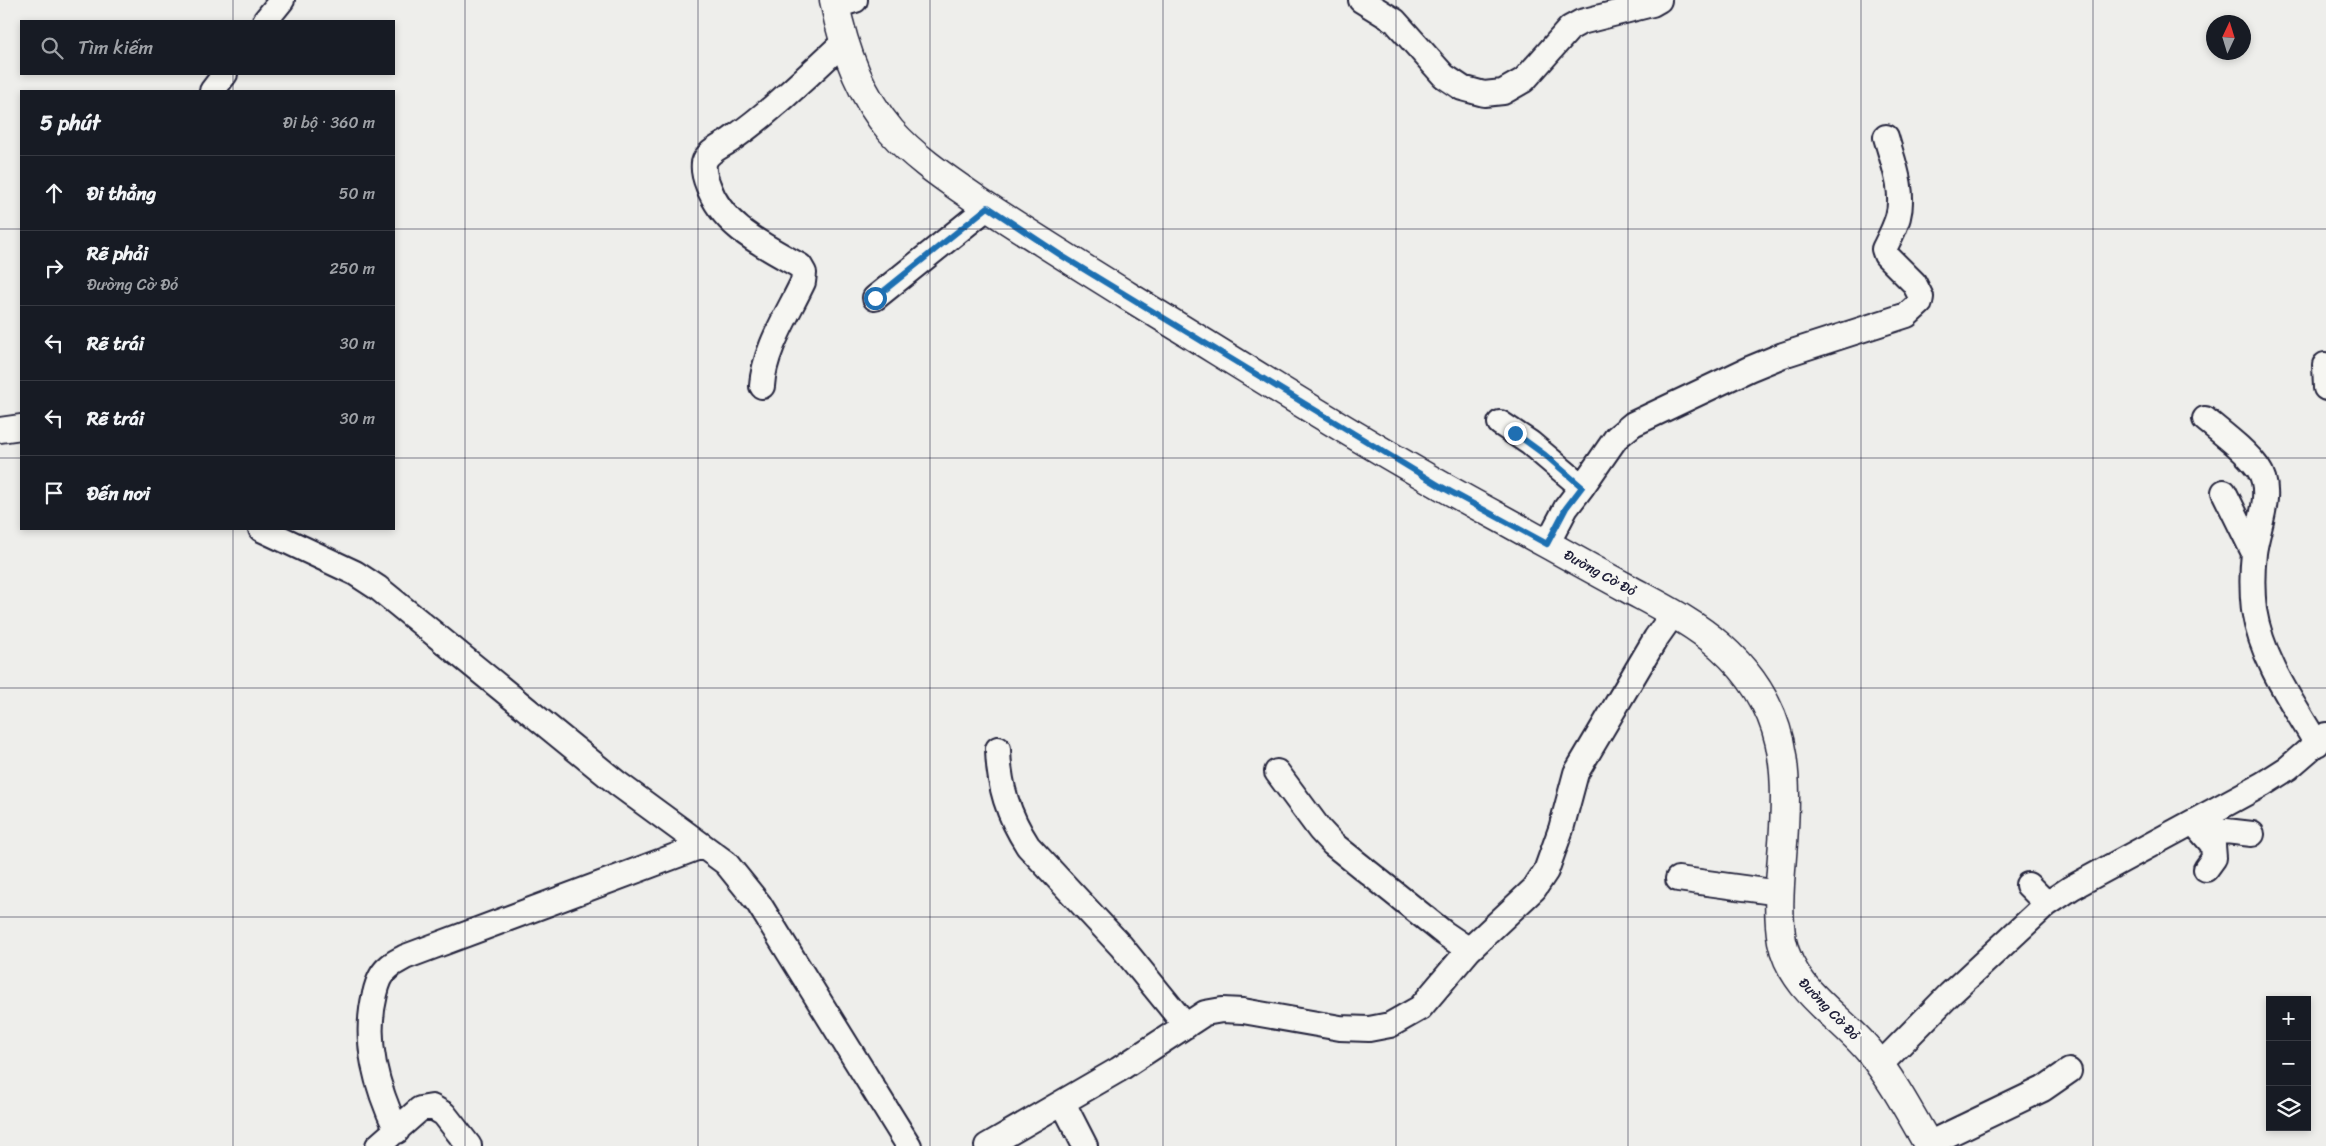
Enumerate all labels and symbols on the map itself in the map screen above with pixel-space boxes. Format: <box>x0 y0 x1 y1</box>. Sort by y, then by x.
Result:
north arrow <box>2206 15 2251 60</box>
route start <box>864 287 887 310</box>
route end <box>1504 422 1527 445</box>
street label: Đường Cờ Đỏ <box>1559 543 1641 603</box>
street label: Đường Cờ Đỏ <box>1792 972 1866 1046</box>

